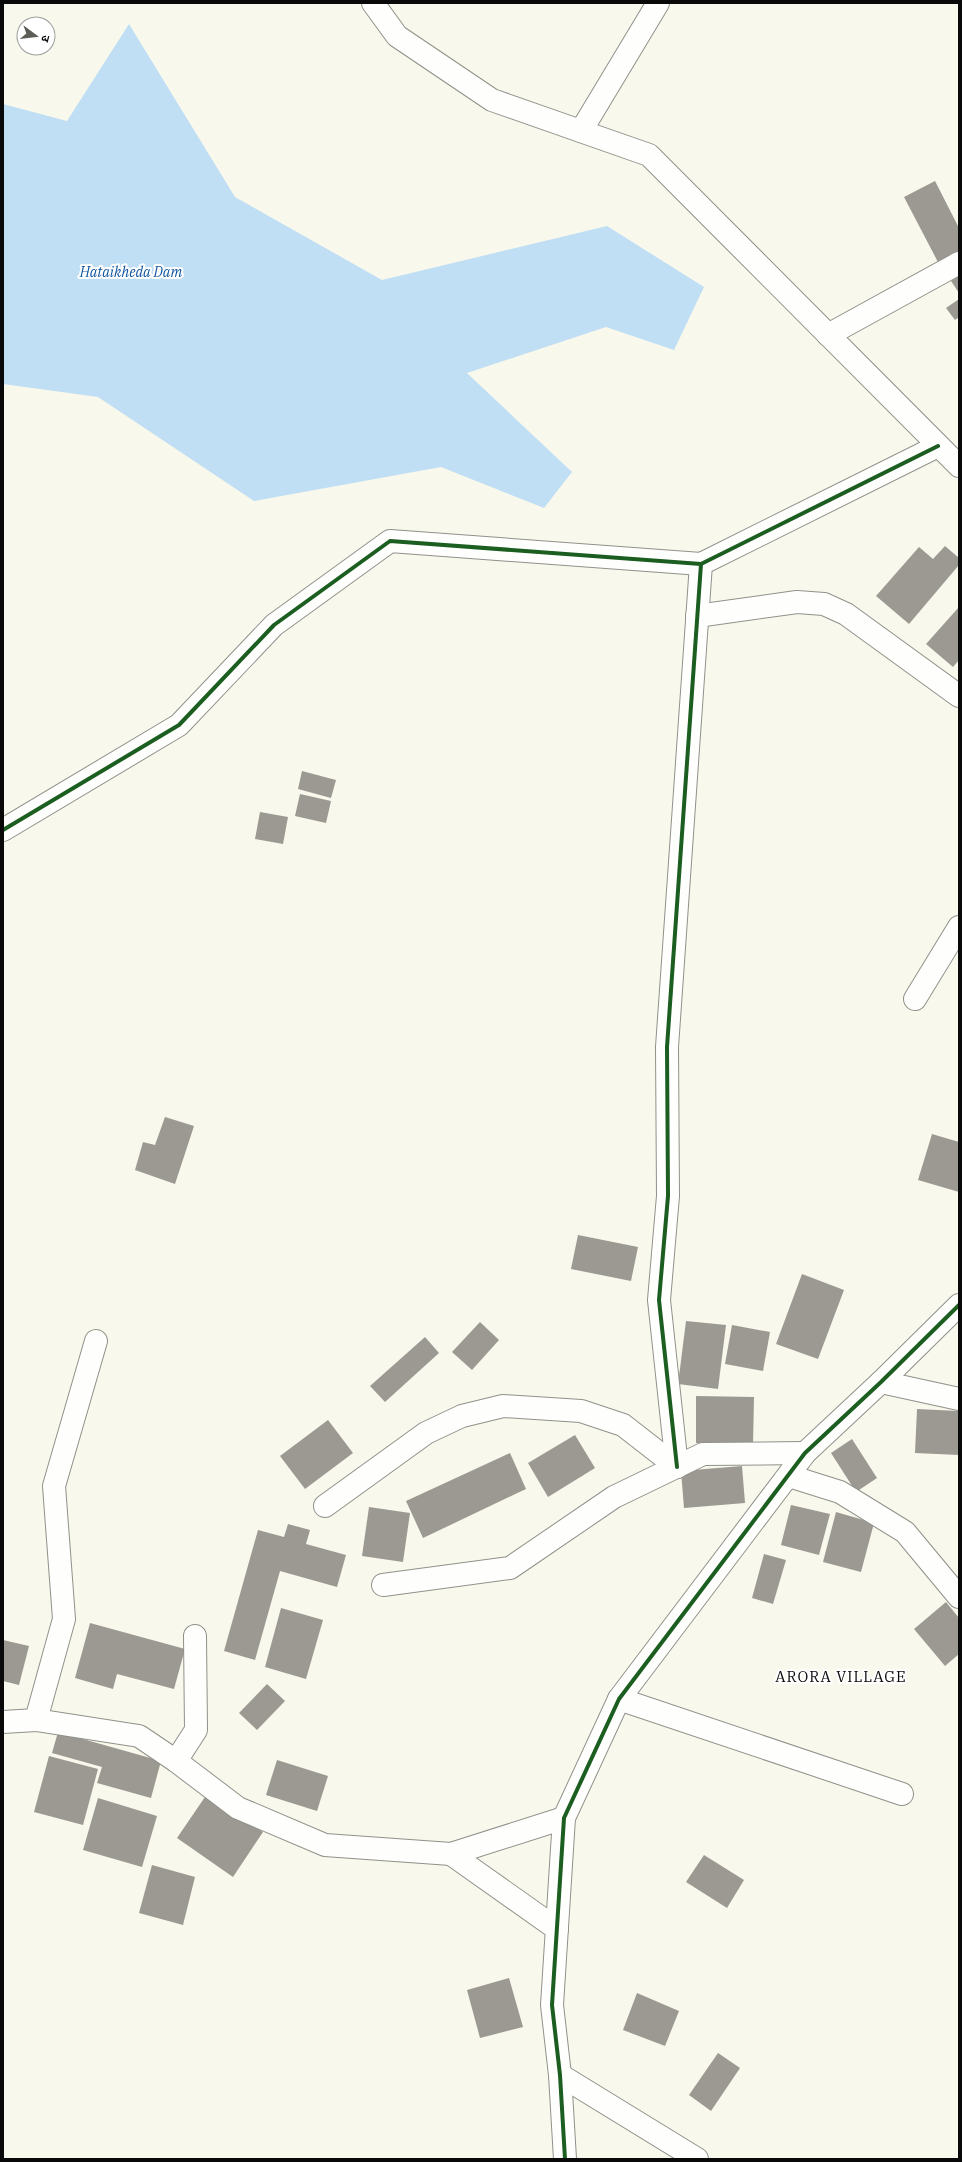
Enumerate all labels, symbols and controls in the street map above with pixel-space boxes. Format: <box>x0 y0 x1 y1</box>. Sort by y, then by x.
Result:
north arrow <box>16 16 56 56</box>
text: उ <box>38 34 53 44</box>
water label: Hataikheda Dam <box>79 263 182 281</box>
district label: ARORA VILLAGE <box>775 1667 907 1686</box>

